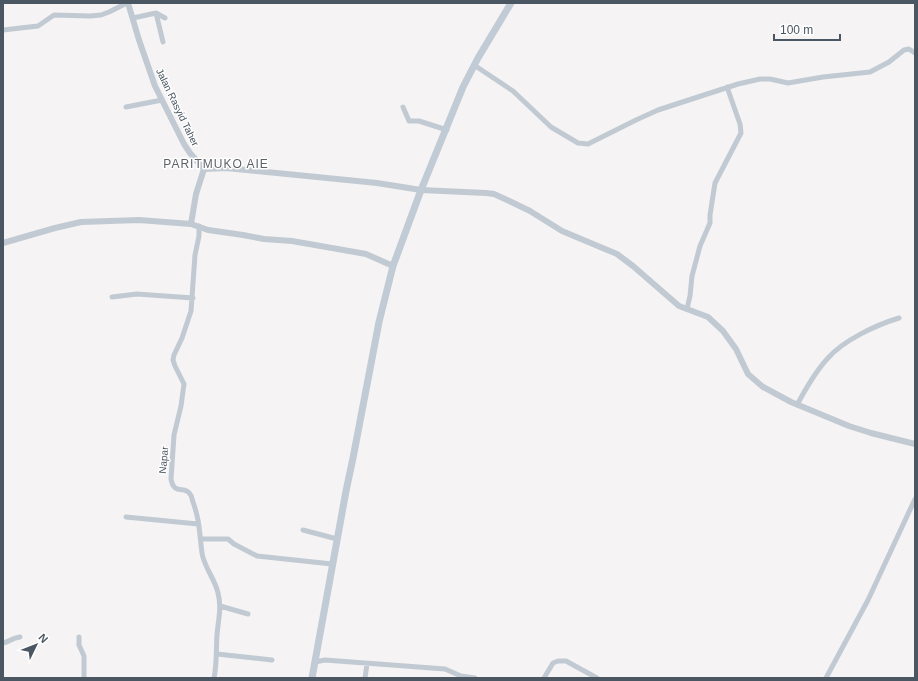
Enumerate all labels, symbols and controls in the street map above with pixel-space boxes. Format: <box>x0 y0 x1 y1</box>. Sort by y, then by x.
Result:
scale bar <box>774 16 840 42</box>
text: 100 m <box>780 23 813 37</box>
street label: Jalan Rasyid Taher <box>154 67 201 148</box>
district label: PARITMUKO AIE <box>163 157 269 171</box>
street label: Napar <box>157 445 170 474</box>
north arrow <box>16 625 56 665</box>
text: N <box>36 631 50 645</box>

